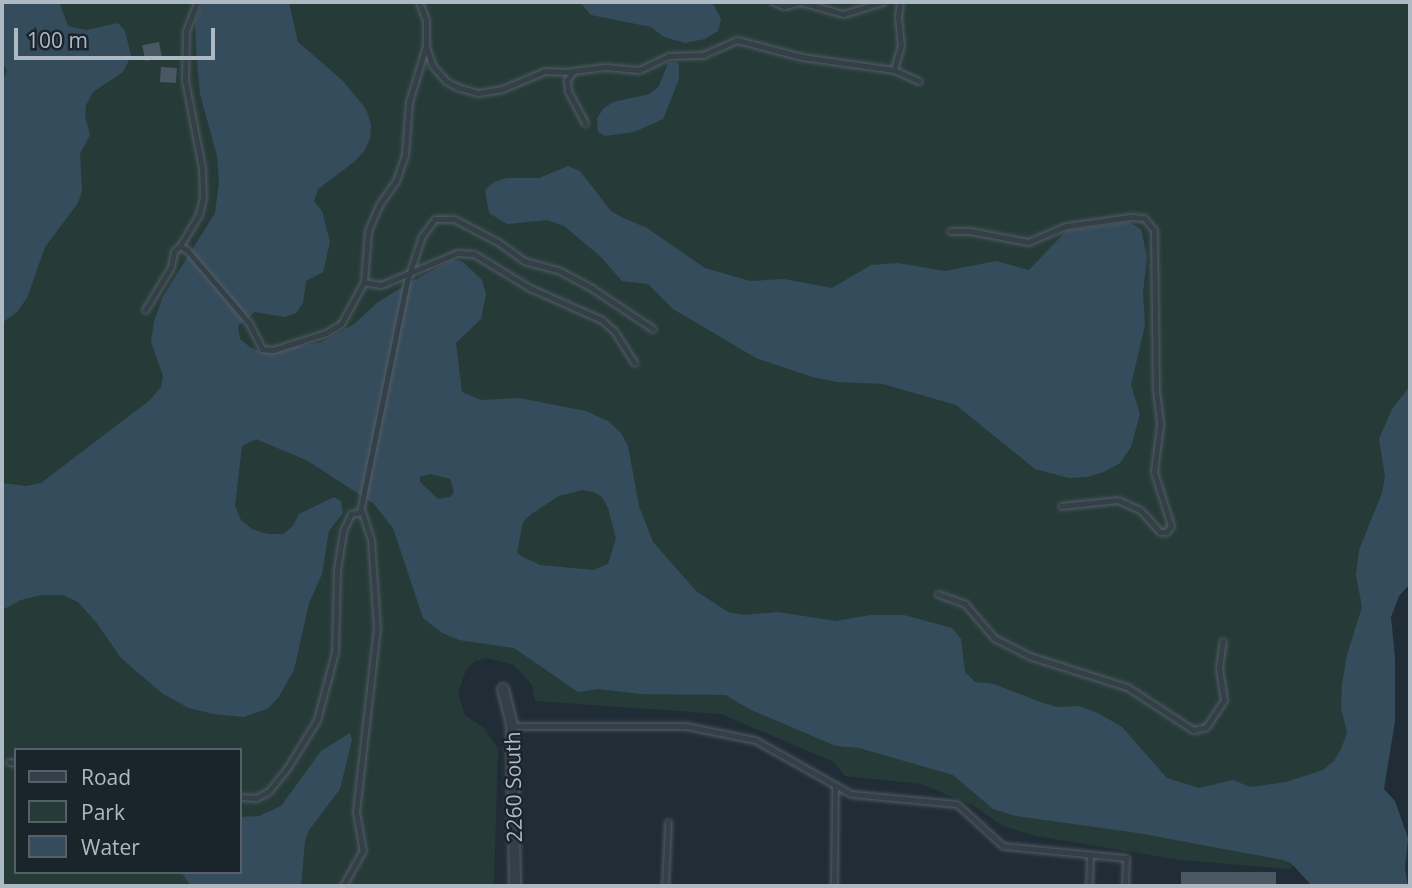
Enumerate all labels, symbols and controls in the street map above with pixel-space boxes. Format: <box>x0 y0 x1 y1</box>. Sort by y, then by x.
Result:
scale bar <box>18 14 219 58</box>
text: 100 m <box>27 26 88 54</box>
street label: 2260 South <box>499 731 527 843</box>
legend <box>14 748 242 874</box>
text: Road <box>81 763 131 791</box>
text: Park <box>81 798 125 826</box>
text: Water <box>81 833 140 861</box>

